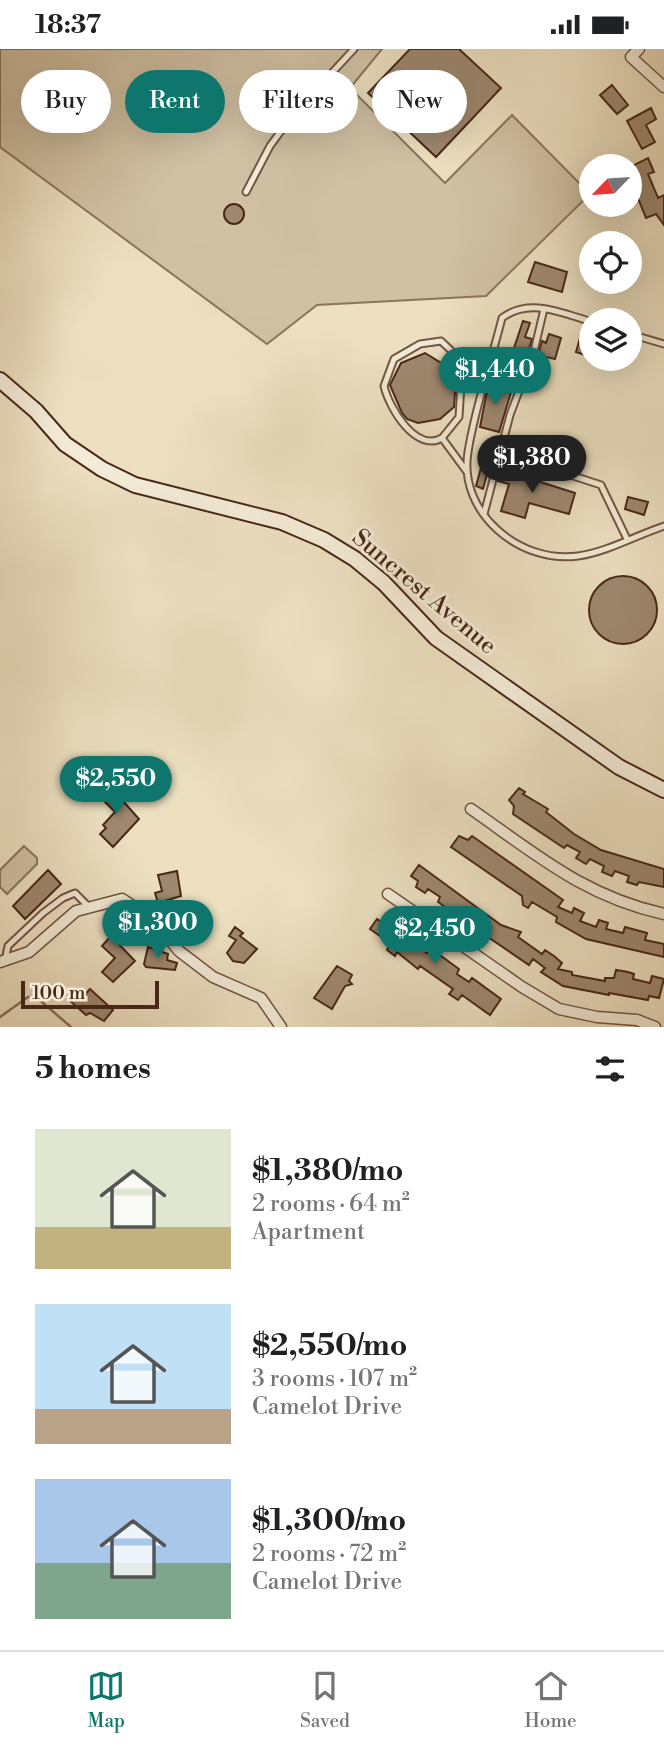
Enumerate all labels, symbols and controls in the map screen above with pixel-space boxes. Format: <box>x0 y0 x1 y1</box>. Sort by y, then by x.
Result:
text: 18:37 <box>35 9 101 41</box>
chip: Buy <box>21 70 111 133</box>
chip: Rent <box>125 70 225 133</box>
chip: Filters <box>239 70 358 133</box>
chip: New <box>372 70 467 133</box>
north arrow <box>579 154 642 217</box>
map controls <box>579 154 642 371</box>
button: locate <box>579 231 642 294</box>
button: layers <box>579 308 642 371</box>
pin: $1,440 <box>438 347 552 407</box>
text: $1,440 <box>455 356 535 384</box>
pin: $1,380 <box>475 435 589 495</box>
text: $1,380 <box>493 444 571 472</box>
street label: Suncrest Avenue <box>346 523 502 661</box>
pin: $2,550 <box>59 757 173 816</box>
text: $2,550 <box>76 765 156 793</box>
pin: $1,300 <box>101 901 215 960</box>
pin: $2,450 <box>378 907 492 966</box>
text: $1,300 <box>118 909 198 937</box>
text: $2,450 <box>394 915 476 943</box>
scale bar <box>21 978 159 1010</box>
text: 100 m <box>32 981 85 1005</box>
text: 5 homes <box>35 1050 151 1088</box>
icon: filters <box>591 1050 629 1088</box>
text: $1,380/mo <box>252 1152 403 1190</box>
icon: home <box>91 1157 175 1241</box>
text: 2 rooms · 64 m² <box>252 1190 410 1218</box>
text: Apartment <box>252 1218 365 1246</box>
text: $2,550/mo <box>252 1327 408 1365</box>
icon: home <box>91 1332 175 1416</box>
text: 3 rooms · 107 m² <box>252 1365 417 1393</box>
text: Camelot Drive <box>252 1393 402 1421</box>
text: $1,300/mo <box>252 1502 406 1540</box>
icon: home <box>91 1507 175 1591</box>
text: 2 rooms · 72 m² <box>252 1540 406 1568</box>
text: Camelot Drive <box>252 1568 402 1596</box>
tab: Map <box>87 1667 125 1733</box>
tab: Saved <box>300 1667 350 1733</box>
tab: Home <box>525 1667 577 1733</box>

